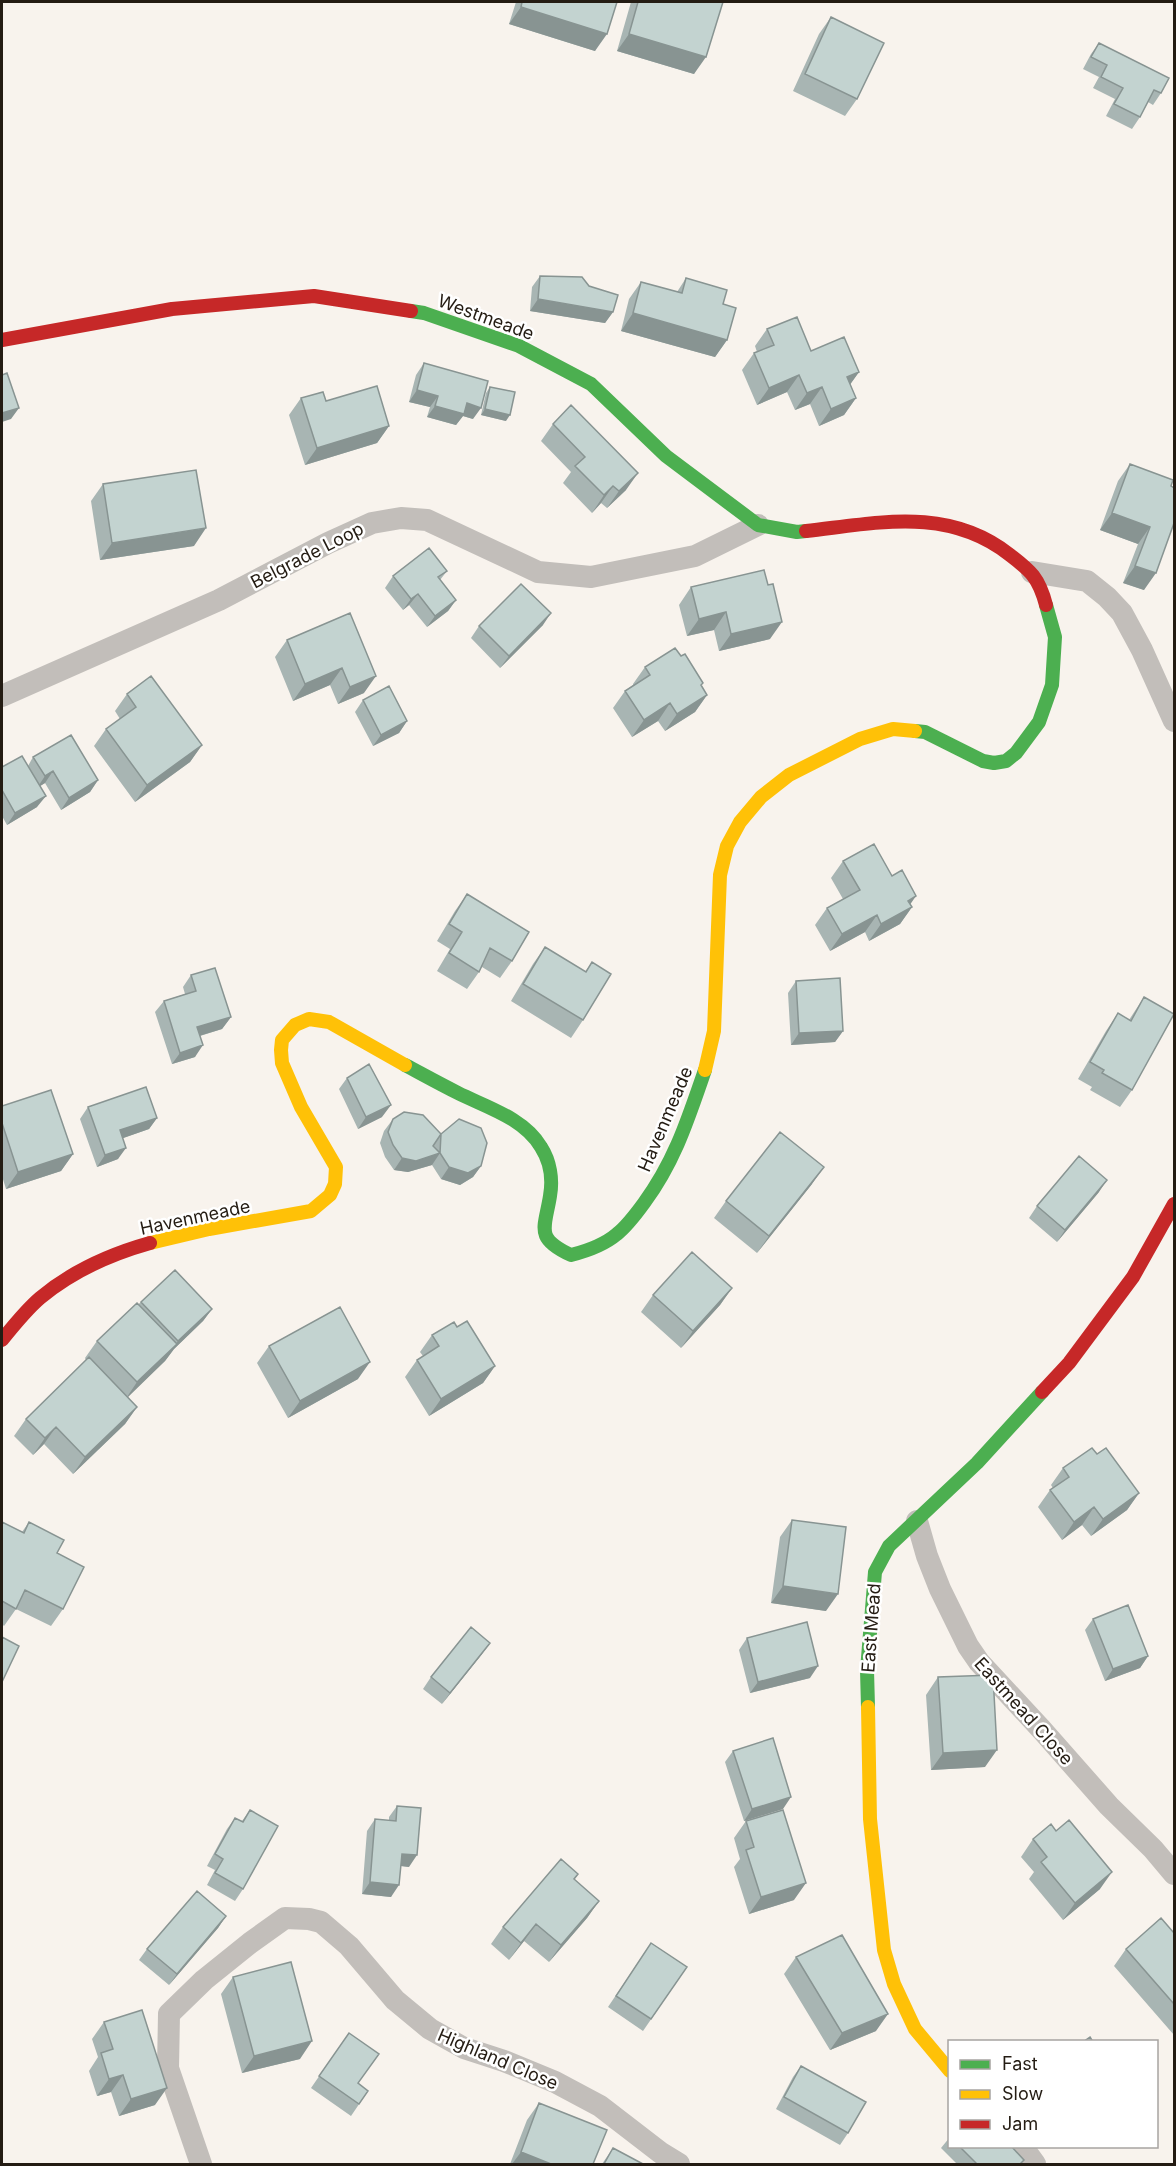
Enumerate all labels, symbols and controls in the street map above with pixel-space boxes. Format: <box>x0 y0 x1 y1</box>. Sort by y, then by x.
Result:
street label: Westmeade <box>435 290 537 344</box>
street label: Belgrade Loop <box>247 518 367 592</box>
street label: Havenmeade <box>633 1063 697 1175</box>
street label: Havenmeade <box>138 1195 252 1239</box>
street label: East Mead <box>857 1583 885 1673</box>
street label: Eastmead Close <box>970 1653 1078 1769</box>
street label: Highland Close <box>435 2024 561 2094</box>
legend <box>948 2040 1158 2148</box>
text: Fast <box>1002 2053 1038 2074</box>
text: Slow <box>1002 2083 1043 2104</box>
text: Jam <box>1002 2113 1038 2134</box>

